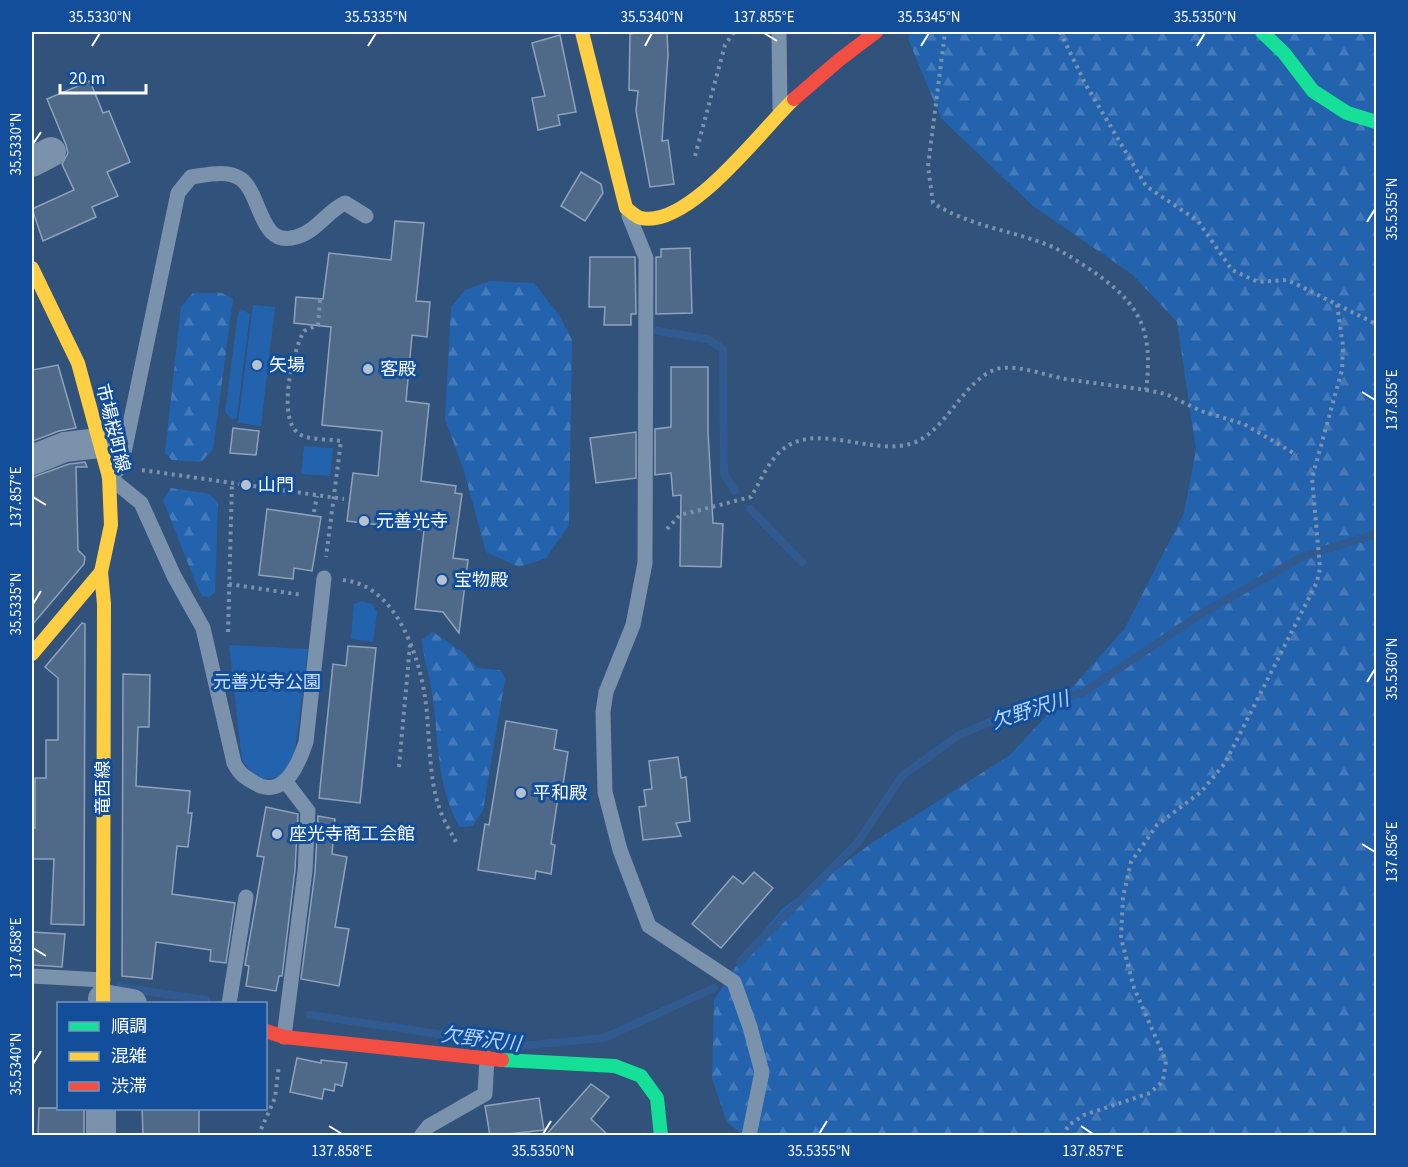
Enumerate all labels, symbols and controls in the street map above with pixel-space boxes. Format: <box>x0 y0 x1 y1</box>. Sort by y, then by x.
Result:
text: 35.5330°N <box>68 7 132 28</box>
text: 35.5335°N <box>344 7 408 28</box>
text: 35.5340°N <box>620 7 684 28</box>
text: 137.855°E <box>733 7 795 28</box>
text: 35.5345°N <box>897 7 961 28</box>
text: 35.5350°N <box>1173 7 1237 28</box>
scale bar <box>60 57 146 95</box>
text: 20 m <box>69 66 105 91</box>
text: 35.5330°N <box>6 112 27 176</box>
text: 35.5355°N <box>1382 177 1403 241</box>
place label: 矢場 <box>269 353 305 378</box>
place label: 客殿 <box>380 357 416 382</box>
marker: 矢場 <box>250 358 264 372</box>
marker: 客殿 <box>361 362 375 376</box>
text: 137.855°E <box>1382 369 1403 431</box>
street label: 市場桜町線 <box>89 381 136 475</box>
text: 137.857°E <box>6 466 27 528</box>
place label: 山門 <box>258 473 294 498</box>
marker: 山門 <box>239 478 253 492</box>
place label: 元善光寺 <box>376 509 448 534</box>
marker: 元善光寺 <box>357 514 371 528</box>
place label: 宝物殿 <box>454 568 508 593</box>
text: 35.5335°N <box>6 572 27 636</box>
marker: 宝物殿 <box>435 573 449 587</box>
text: 35.5360°N <box>1382 637 1403 701</box>
park label: 元善光寺公園 <box>213 670 321 695</box>
water label: 欠野沢川 <box>988 685 1075 737</box>
street label: 竜西線 <box>91 761 116 815</box>
place label: 平和殿 <box>533 781 587 806</box>
marker: 平和殿 <box>514 786 528 800</box>
text: 137.856°E <box>1382 821 1403 883</box>
place label: 座光寺商工会館 <box>289 822 415 847</box>
marker: 座光寺商工会館 <box>270 827 284 841</box>
text: 137.858°E <box>6 917 27 979</box>
legend <box>57 1002 267 1110</box>
text: 順調 <box>111 1014 147 1039</box>
water label: 欠野沢川 <box>439 1021 524 1059</box>
text: 35.5340°N <box>6 1032 27 1096</box>
text: 混雑 <box>111 1044 147 1069</box>
text: 渋滞 <box>111 1074 147 1099</box>
text: 137.858°E <box>311 1141 373 1162</box>
text: 35.5350°N <box>511 1141 575 1162</box>
text: 35.5355°N <box>787 1141 851 1162</box>
text: 137.857°E <box>1062 1141 1124 1162</box>

